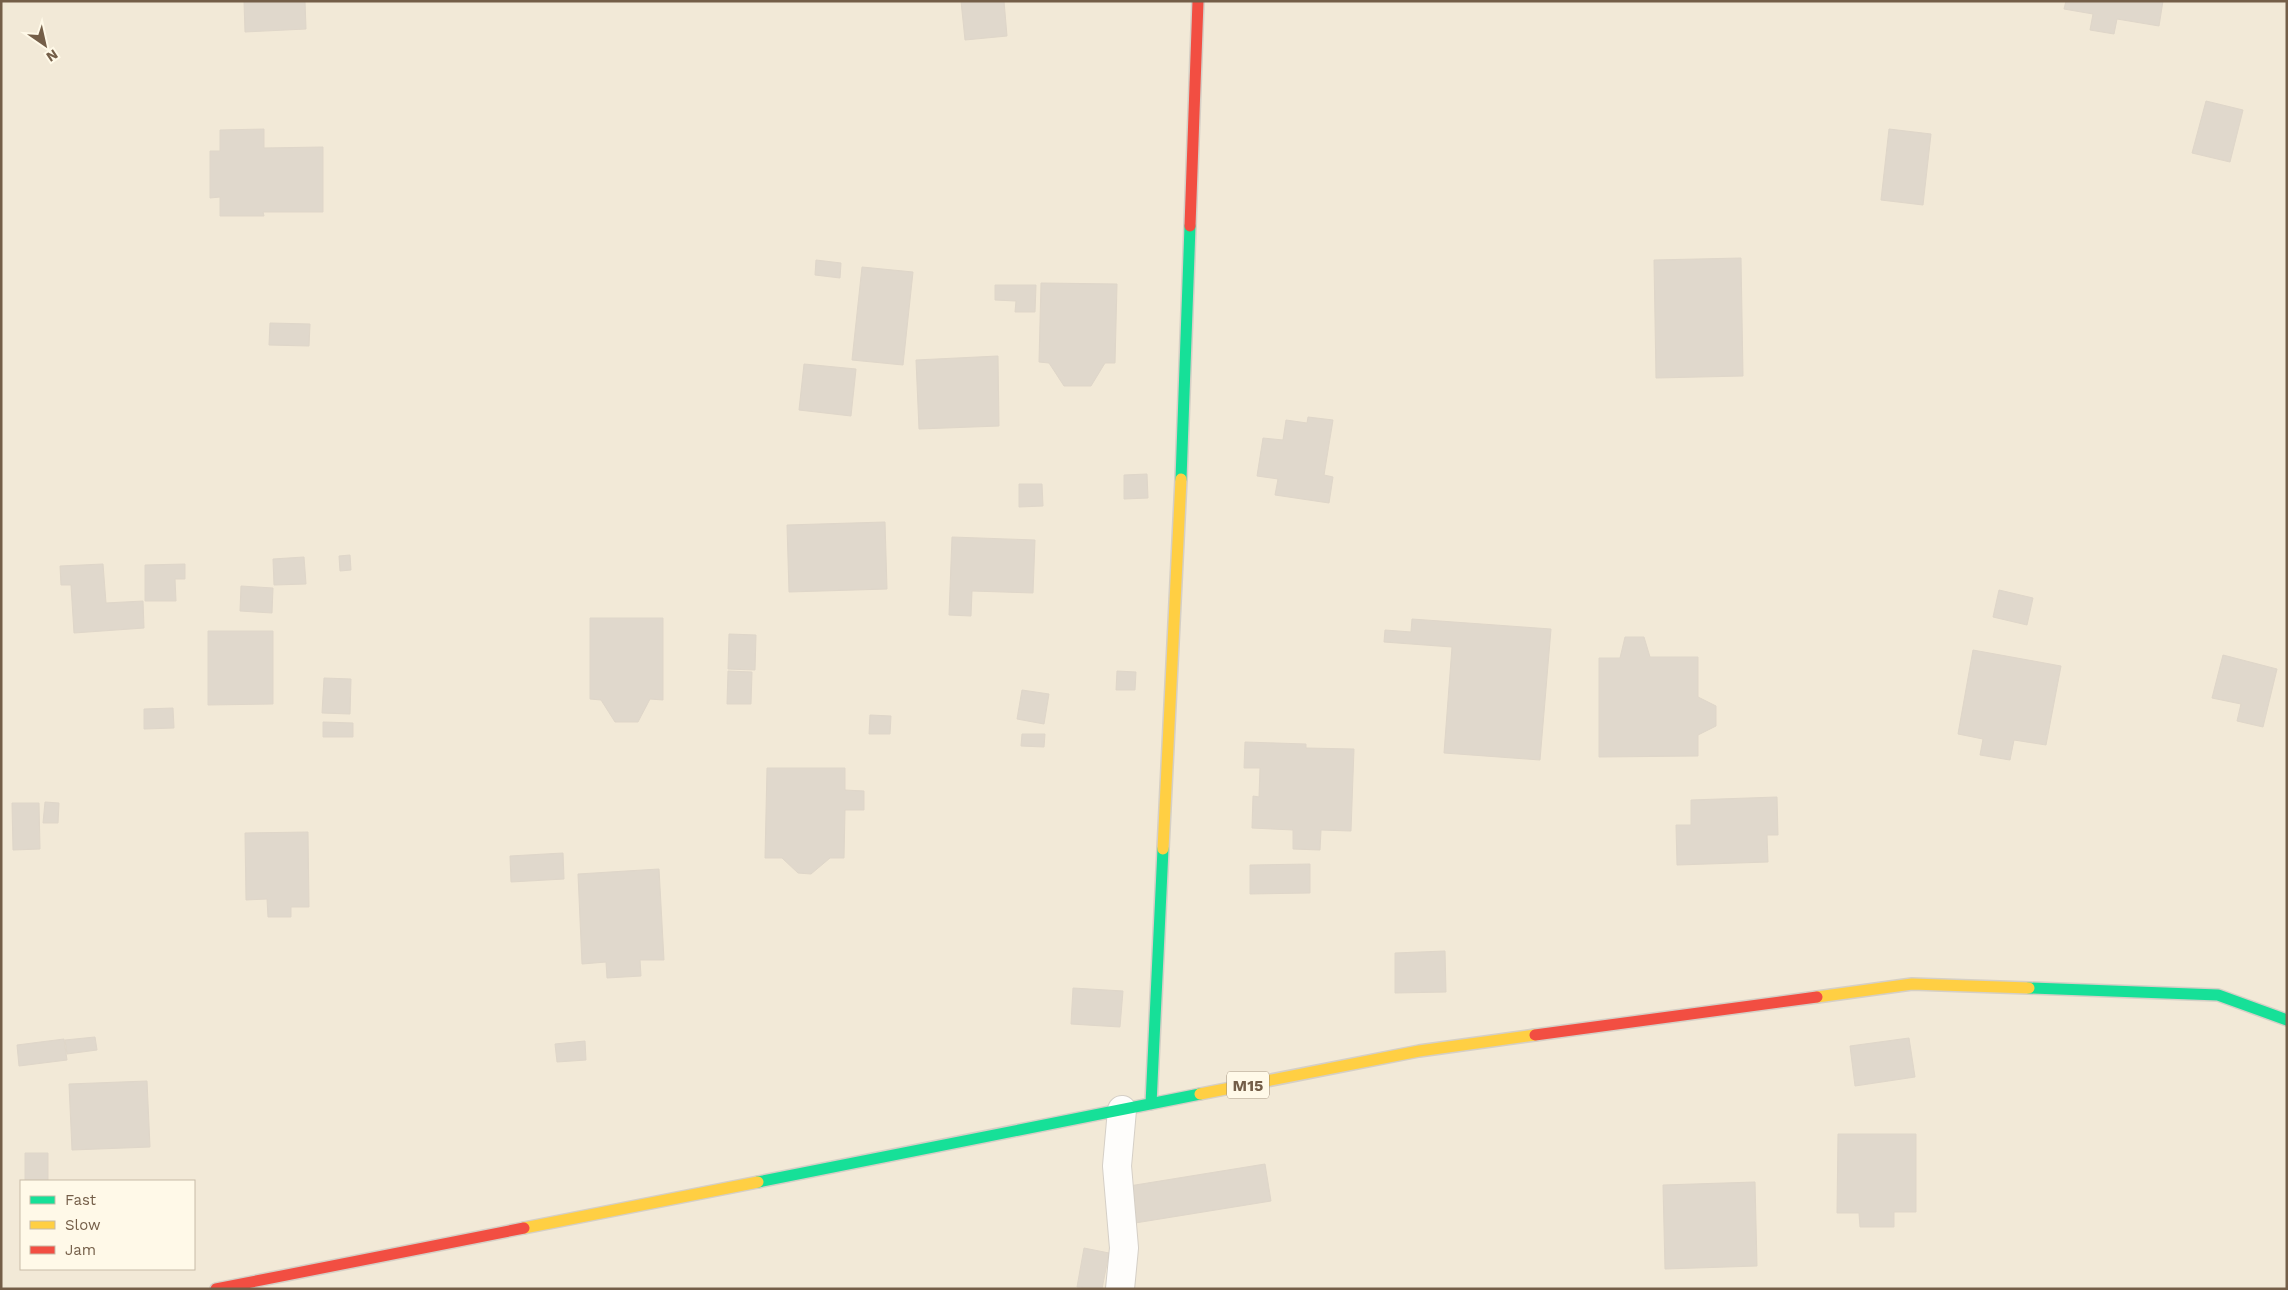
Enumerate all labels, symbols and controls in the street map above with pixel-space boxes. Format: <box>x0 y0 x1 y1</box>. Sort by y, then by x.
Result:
north arrow <box>20 20 70 70</box>
text: N <box>43 46 61 65</box>
road number: M15 <box>1227 1072 1269 1098</box>
legend <box>20 1180 195 1270</box>
text: Fast <box>65 1191 97 1209</box>
text: Slow <box>65 1216 101 1234</box>
text: Jam <box>65 1241 96 1259</box>

